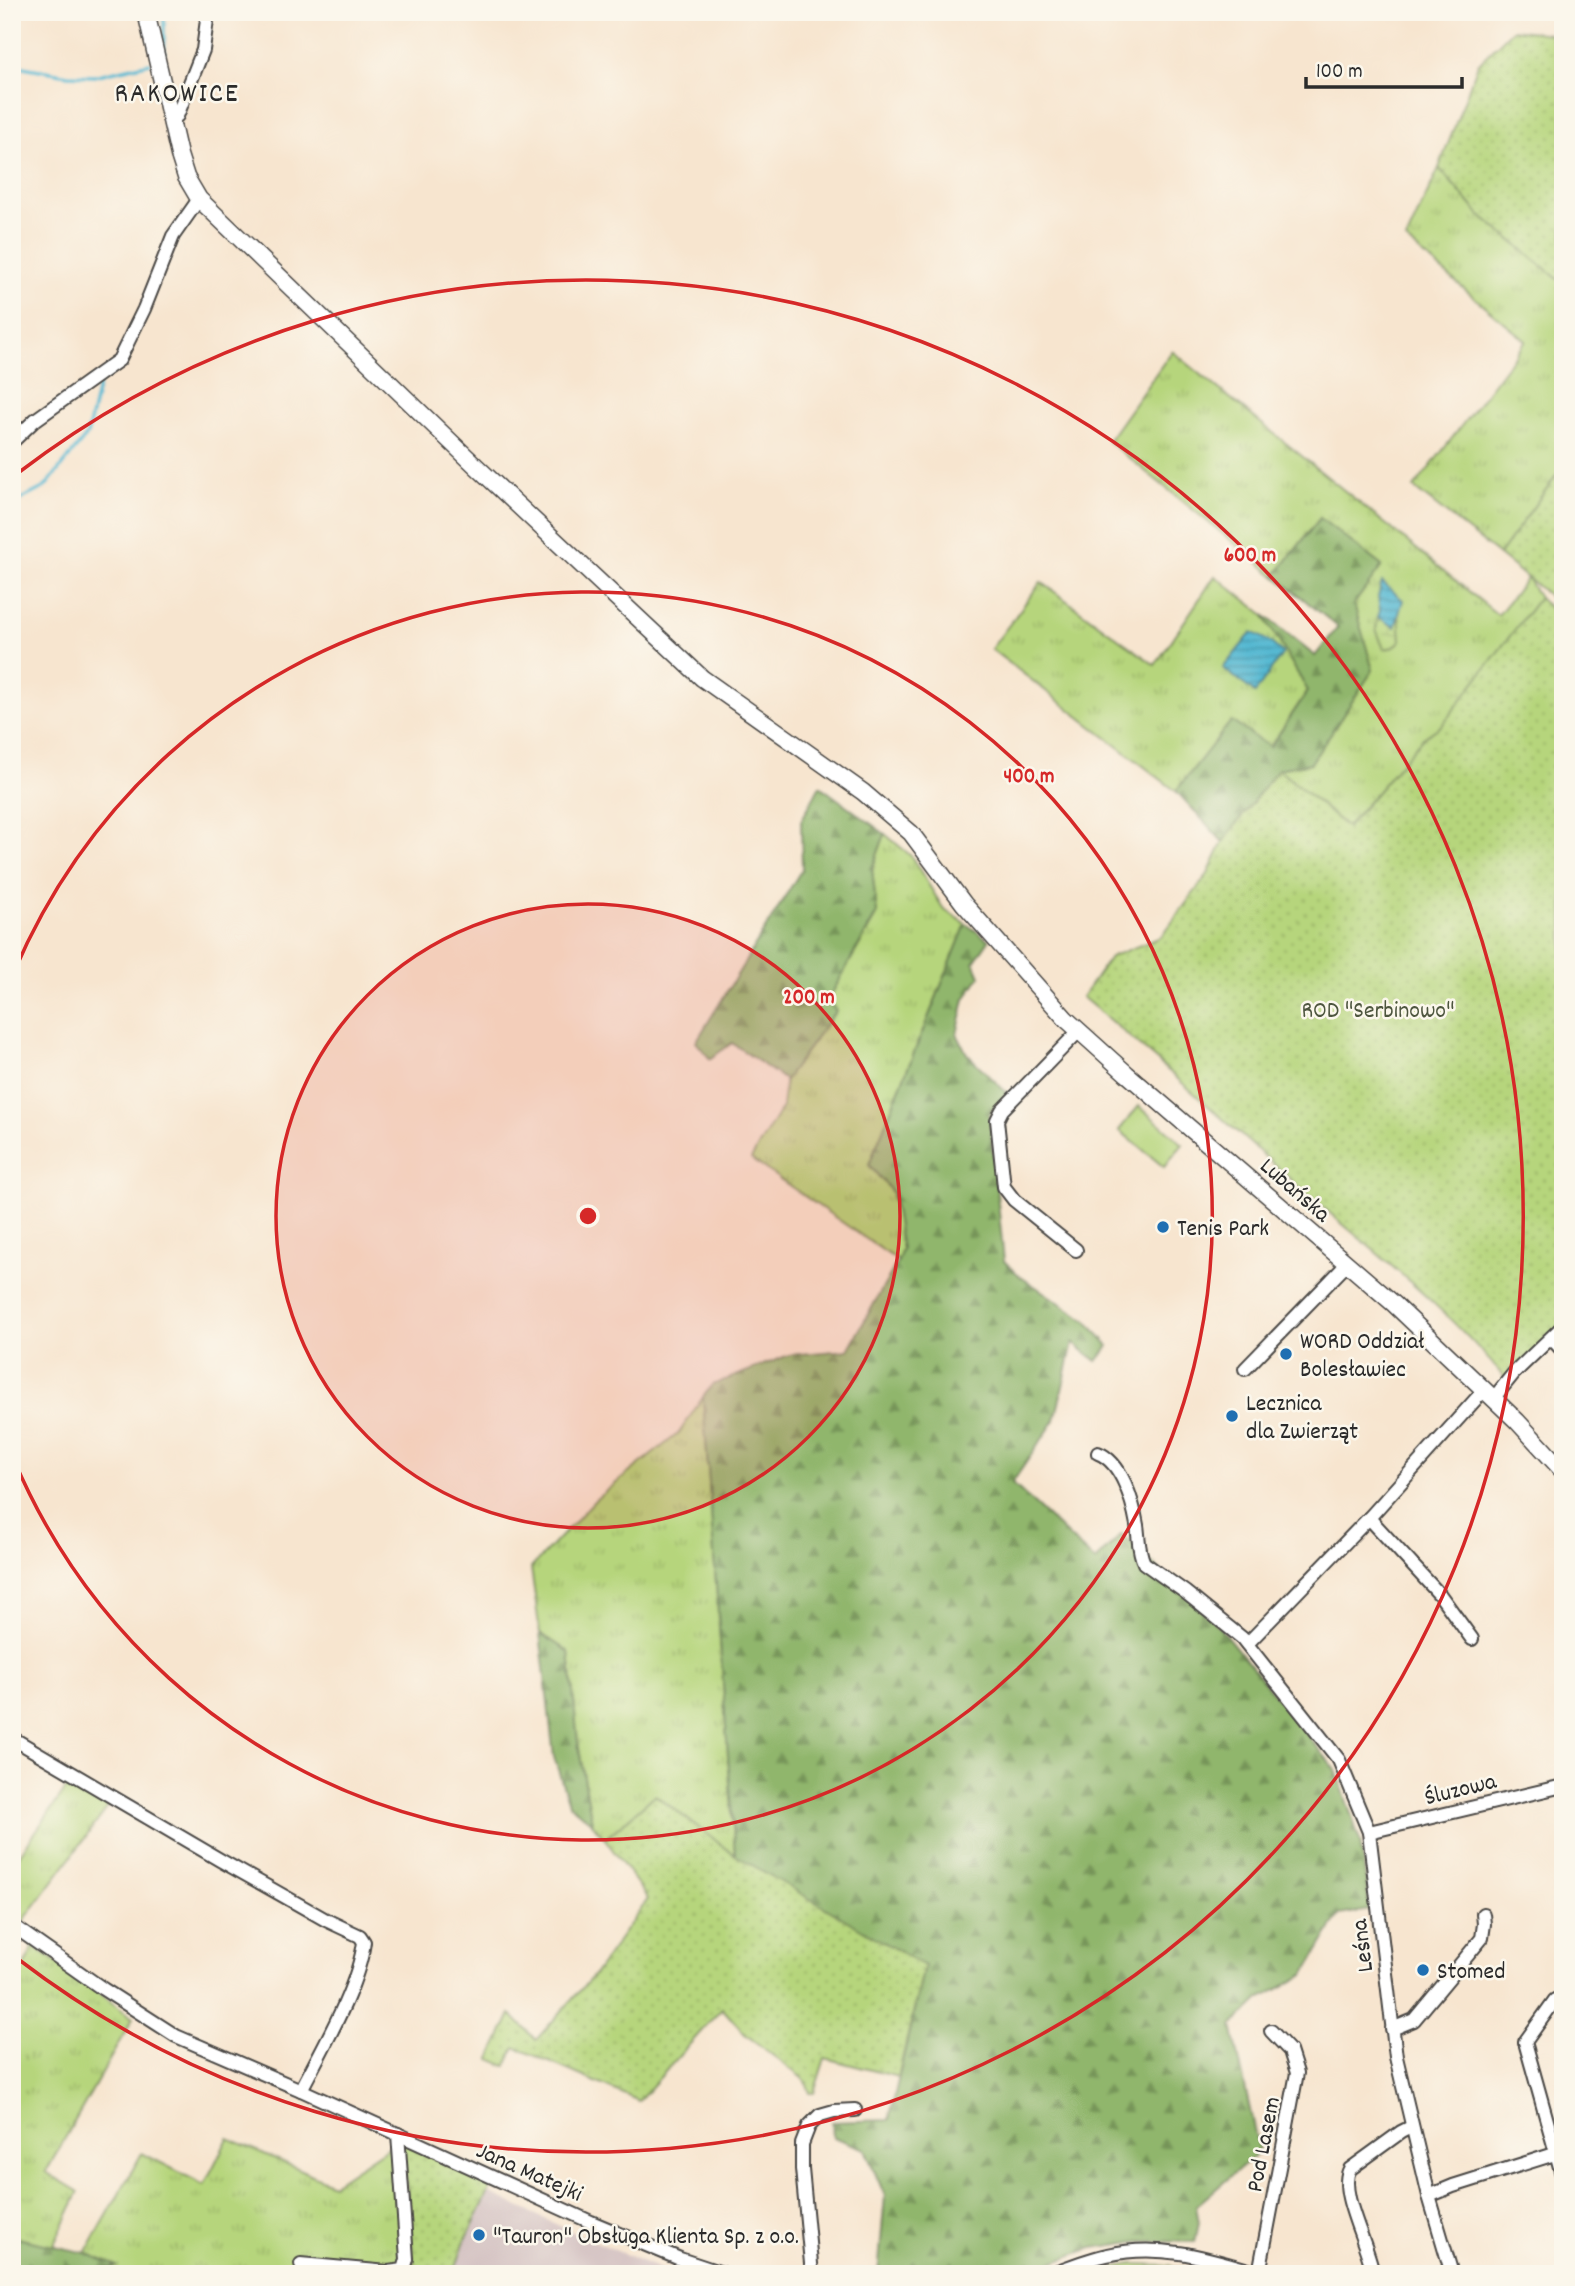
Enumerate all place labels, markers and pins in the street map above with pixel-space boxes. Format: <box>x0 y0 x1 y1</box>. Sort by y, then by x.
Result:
centre of rings <box>576 1204 600 1228</box>
place label: Tenis Park <box>1177 1213 1269 1247</box>
marker: Tenis Park <box>1155 1219 1171 1235</box>
place label: WORD Oddział Bolesławiec <box>1300 1326 1424 1388</box>
marker: WORD Oddział Bolesławiec <box>1278 1346 1294 1362</box>
place label: Lecznica dla Zwierząt <box>1246 1388 1358 1450</box>
marker: Lecznica dla Zwierząt <box>1224 1408 1240 1424</box>
place label: Stomed <box>1437 1956 1505 1990</box>
marker: Stomed <box>1415 1962 1431 1978</box>
place label: "Tauron" Obsługa Klienta Sp. z o.o. <box>493 2221 799 2255</box>
marker: "Tauron" Obsługa Klienta Sp. z o.o. <box>471 2227 487 2243</box>

